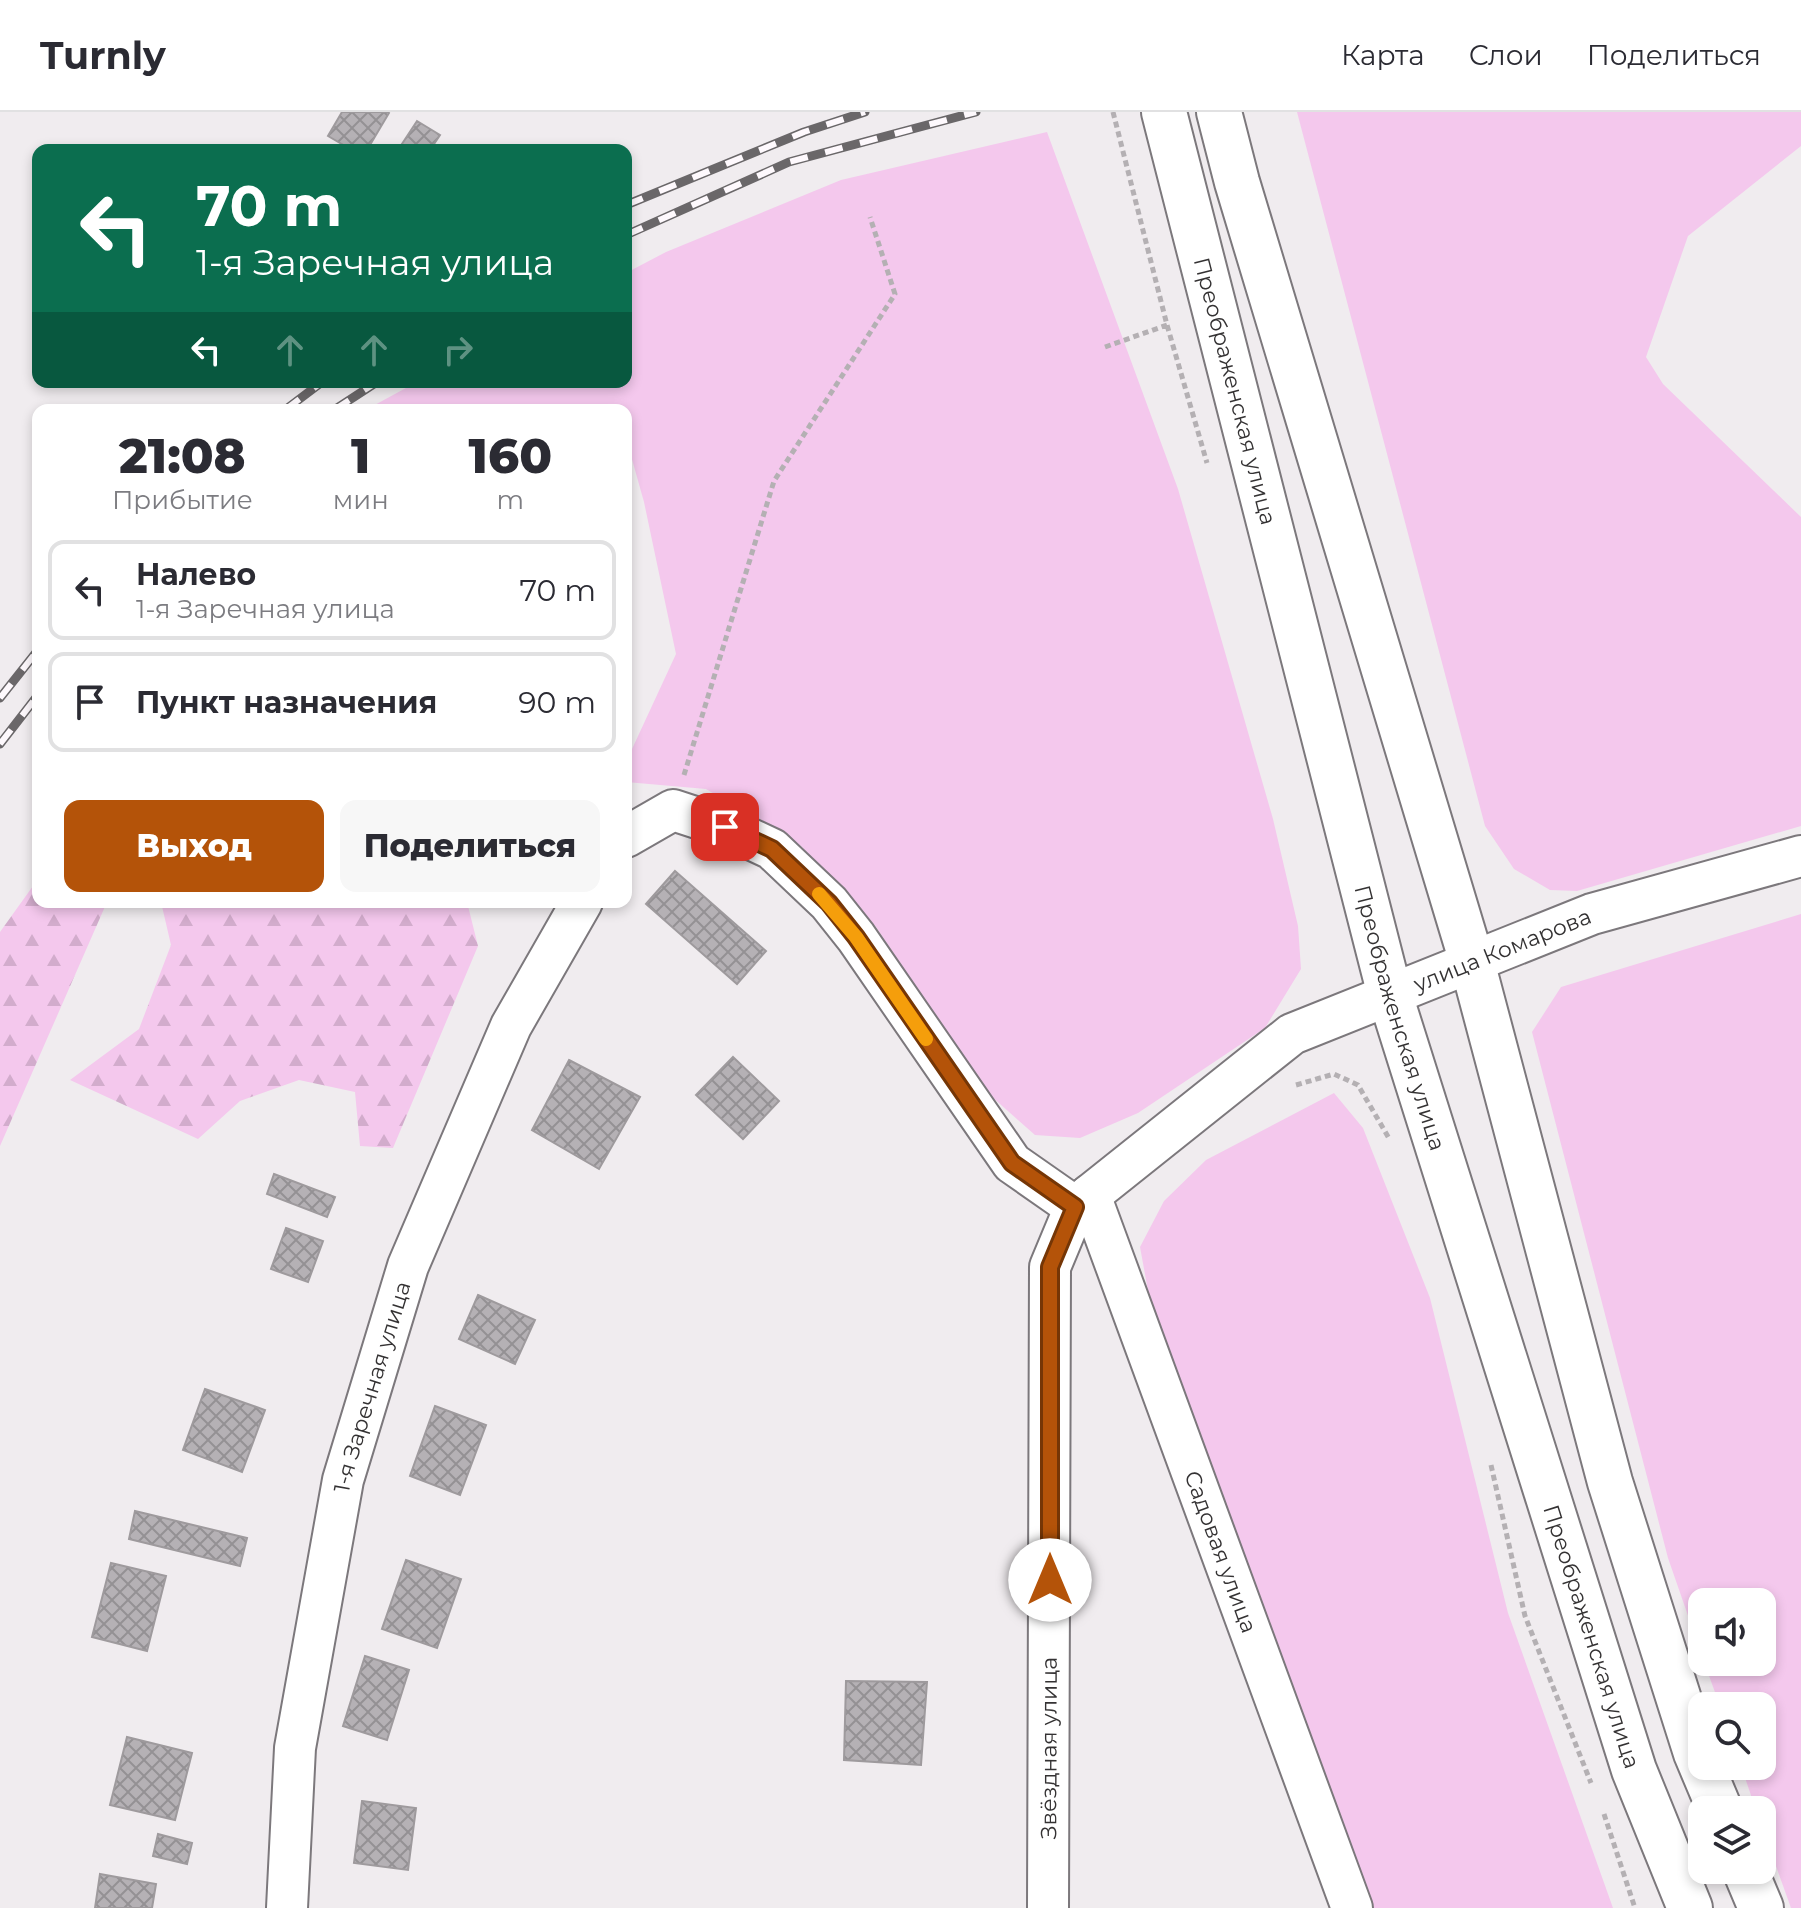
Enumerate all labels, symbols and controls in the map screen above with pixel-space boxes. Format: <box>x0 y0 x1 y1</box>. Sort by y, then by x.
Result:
text: Turnly <box>40 32 166 79</box>
text: Карта <box>1341 38 1425 72</box>
text: Слои <box>1469 38 1543 72</box>
text: Поделиться <box>1587 38 1761 72</box>
text: 70 m <box>196 172 342 240</box>
icon: left <box>64 176 168 280</box>
text: 1-я Заречная улица <box>196 240 554 284</box>
street label: Преображенская улица <box>1188 255 1282 528</box>
icon: left <box>184 328 228 372</box>
icon: ahead <box>268 328 312 372</box>
icon: ahead <box>352 328 396 372</box>
icon: right <box>436 328 480 372</box>
text: 21:08 <box>119 427 246 485</box>
text: 1 <box>351 427 370 485</box>
text: 160 <box>469 427 552 485</box>
text: Прибытие <box>112 484 253 516</box>
text: мин <box>333 484 389 516</box>
text: m <box>497 484 524 516</box>
text: Налево <box>136 556 256 593</box>
icon: left <box>68 568 112 612</box>
text: 70 m <box>519 572 596 609</box>
text: 1-я Заречная улица <box>136 593 395 625</box>
icon: arrive <box>68 680 112 724</box>
text: Пункт назначения <box>136 684 437 721</box>
text: 90 m <box>518 684 596 721</box>
pin <box>691 793 759 861</box>
button: Выход <box>64 800 324 892</box>
button: Поделиться <box>340 800 600 892</box>
icon: arrive <box>703 805 747 849</box>
street label: Преображенская улица <box>1348 882 1451 1154</box>
street label: улица Комарова <box>1409 903 1595 998</box>
street label: 1-я Заречная улица <box>328 1278 417 1494</box>
street label: Садовая улица <box>1178 1467 1263 1637</box>
street label: Преображенская улица <box>1537 1501 1646 1772</box>
position arrow <box>1008 1538 1092 1622</box>
map controls <box>1688 1588 1776 1884</box>
button: sound <box>1688 1588 1776 1676</box>
street label: Звёздная улица <box>1035 1657 1063 1839</box>
button: search <box>1688 1692 1776 1780</box>
button: layers <box>1688 1796 1776 1884</box>

